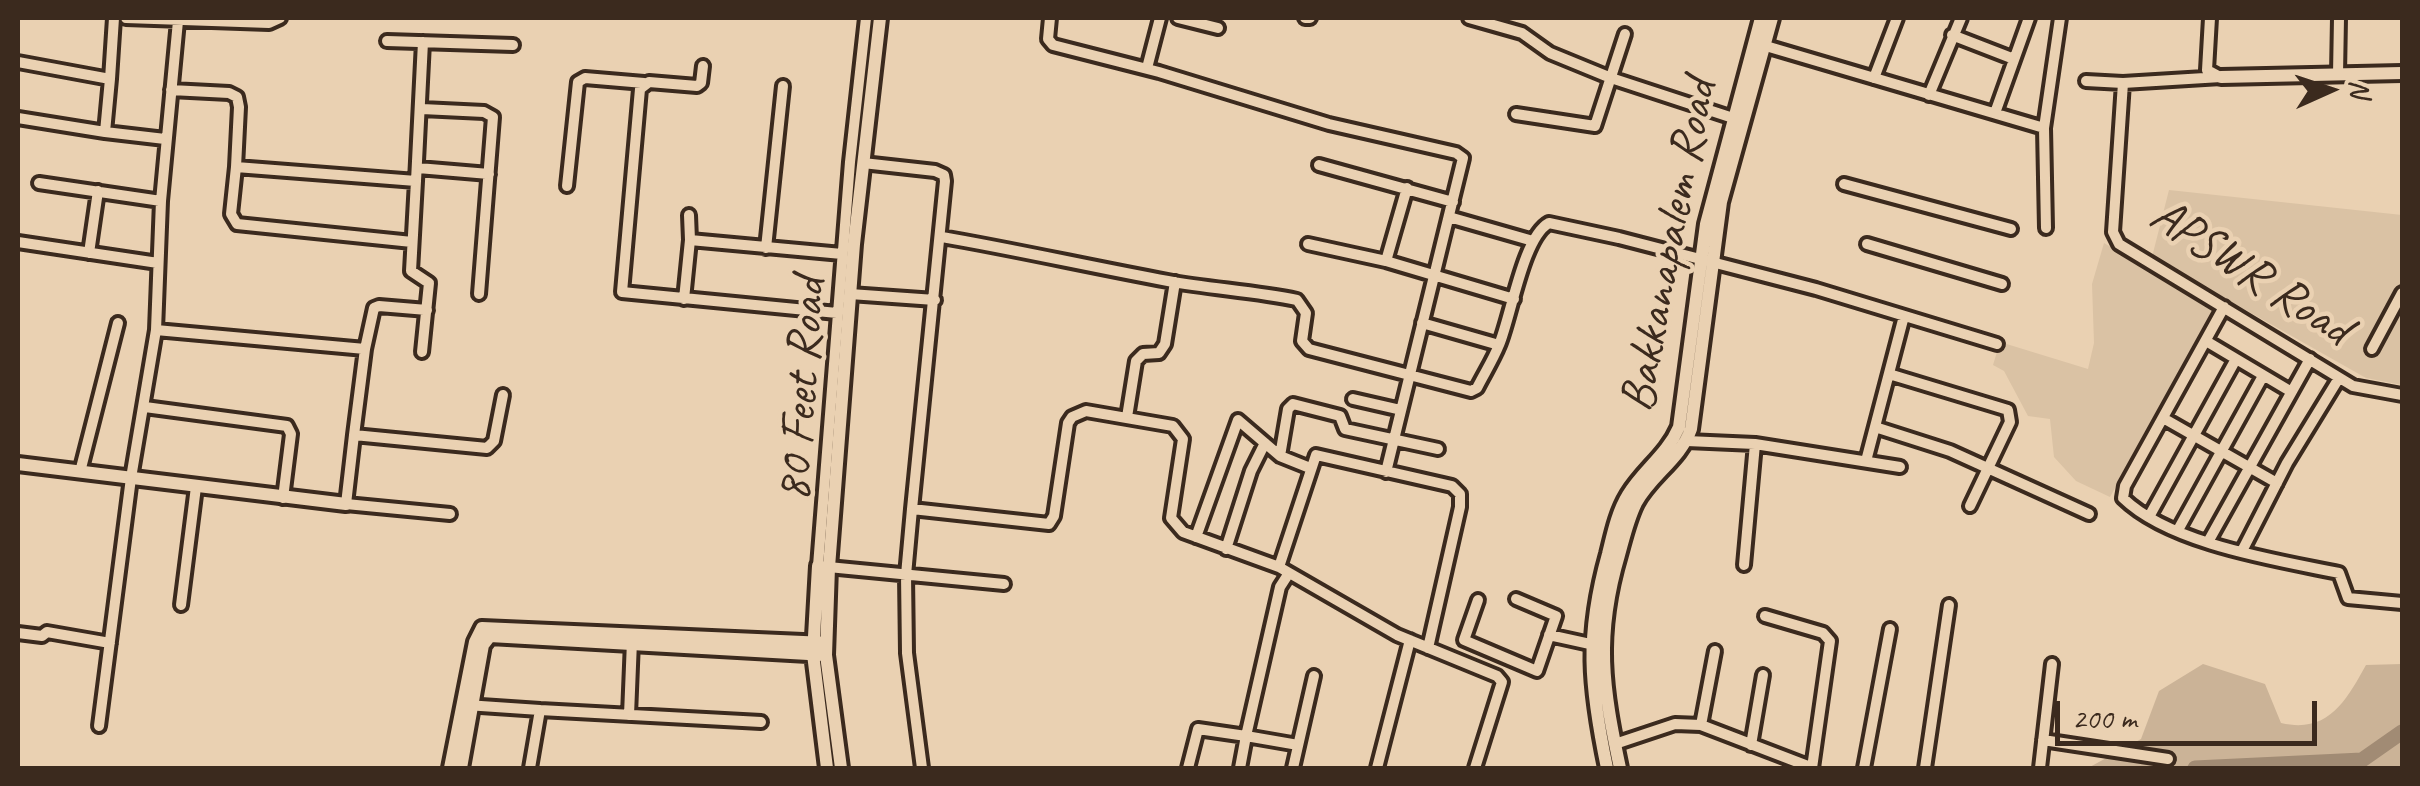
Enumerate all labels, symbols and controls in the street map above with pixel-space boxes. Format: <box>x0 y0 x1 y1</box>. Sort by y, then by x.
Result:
north arrow <box>2280 40 2380 140</box>
street label: Bakkanapalem Road <box>1608 75 1732 417</box>
text: N <box>2343 79 2378 98</box>
street label: APSWR Road <box>2139 186 2361 360</box>
street label: 80 Feet Road <box>765 276 841 504</box>
scale bar <box>2060 681 2322 743</box>
text: 200 m <box>2072 699 2137 737</box>

